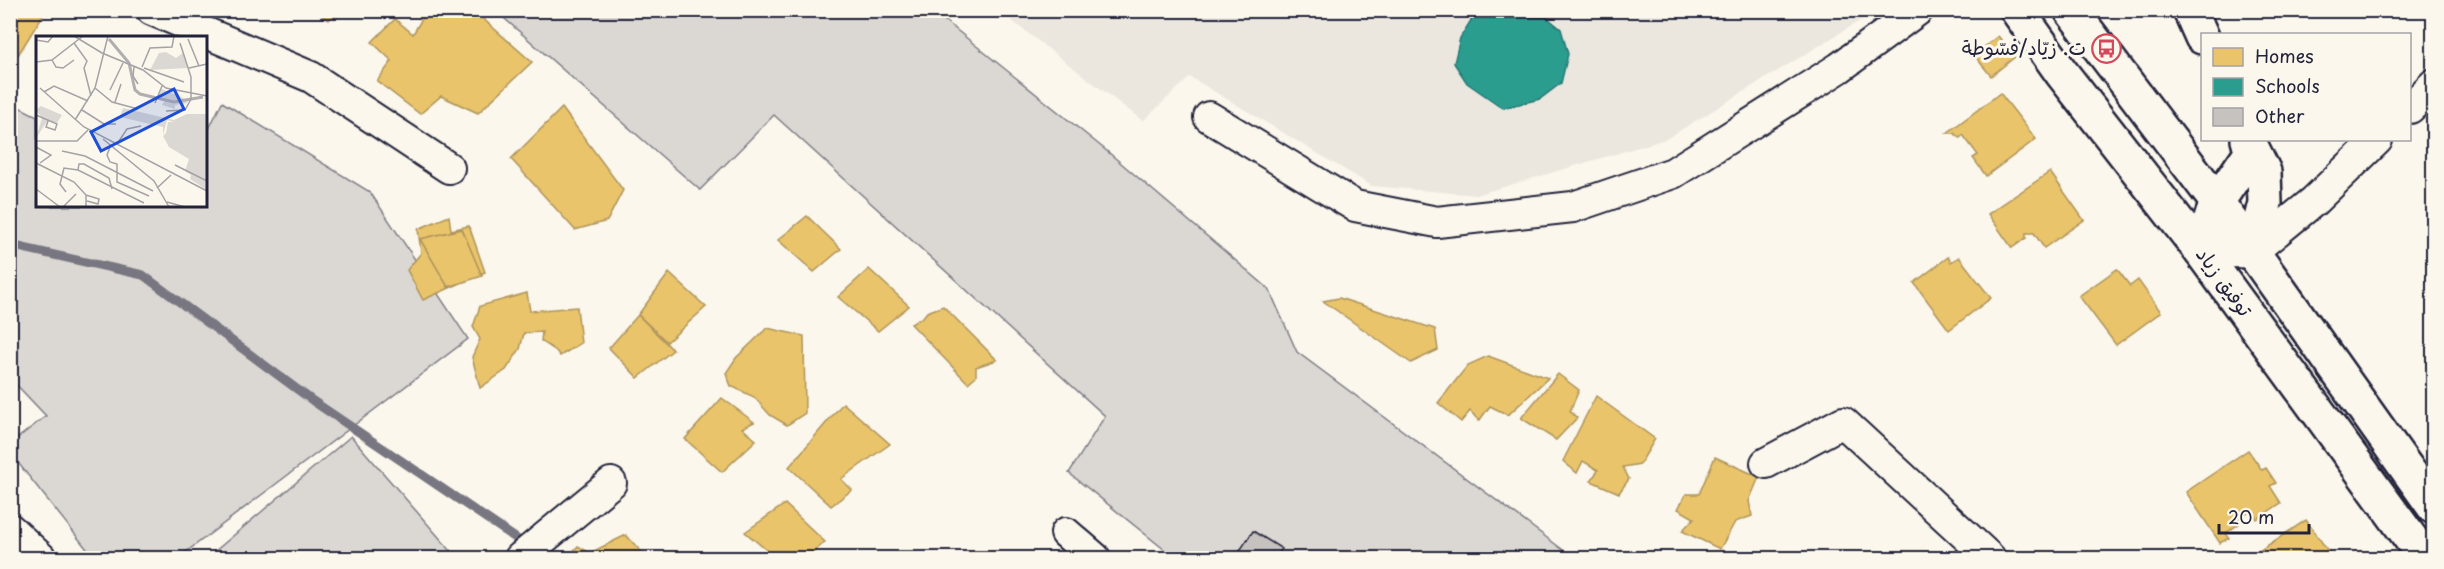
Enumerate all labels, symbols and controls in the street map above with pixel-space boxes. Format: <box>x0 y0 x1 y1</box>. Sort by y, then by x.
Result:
place label: ت. زيّاد/فسّوطة <box>1962 32 2086 62</box>
bus stop icon: ت. زيّاد/فسّوطة <box>2091 32 2123 64</box>
legend <box>2201 33 2411 141</box>
inset map <box>36 36 207 207</box>
text: Homes <box>2255 42 2313 69</box>
text: Schools <box>2255 72 2320 99</box>
text: Other <box>2255 102 2305 129</box>
street label: توفيق زياد <box>2189 240 2260 322</box>
scale bar <box>2219 497 2309 535</box>
text: 20 m <box>2228 503 2274 530</box>

